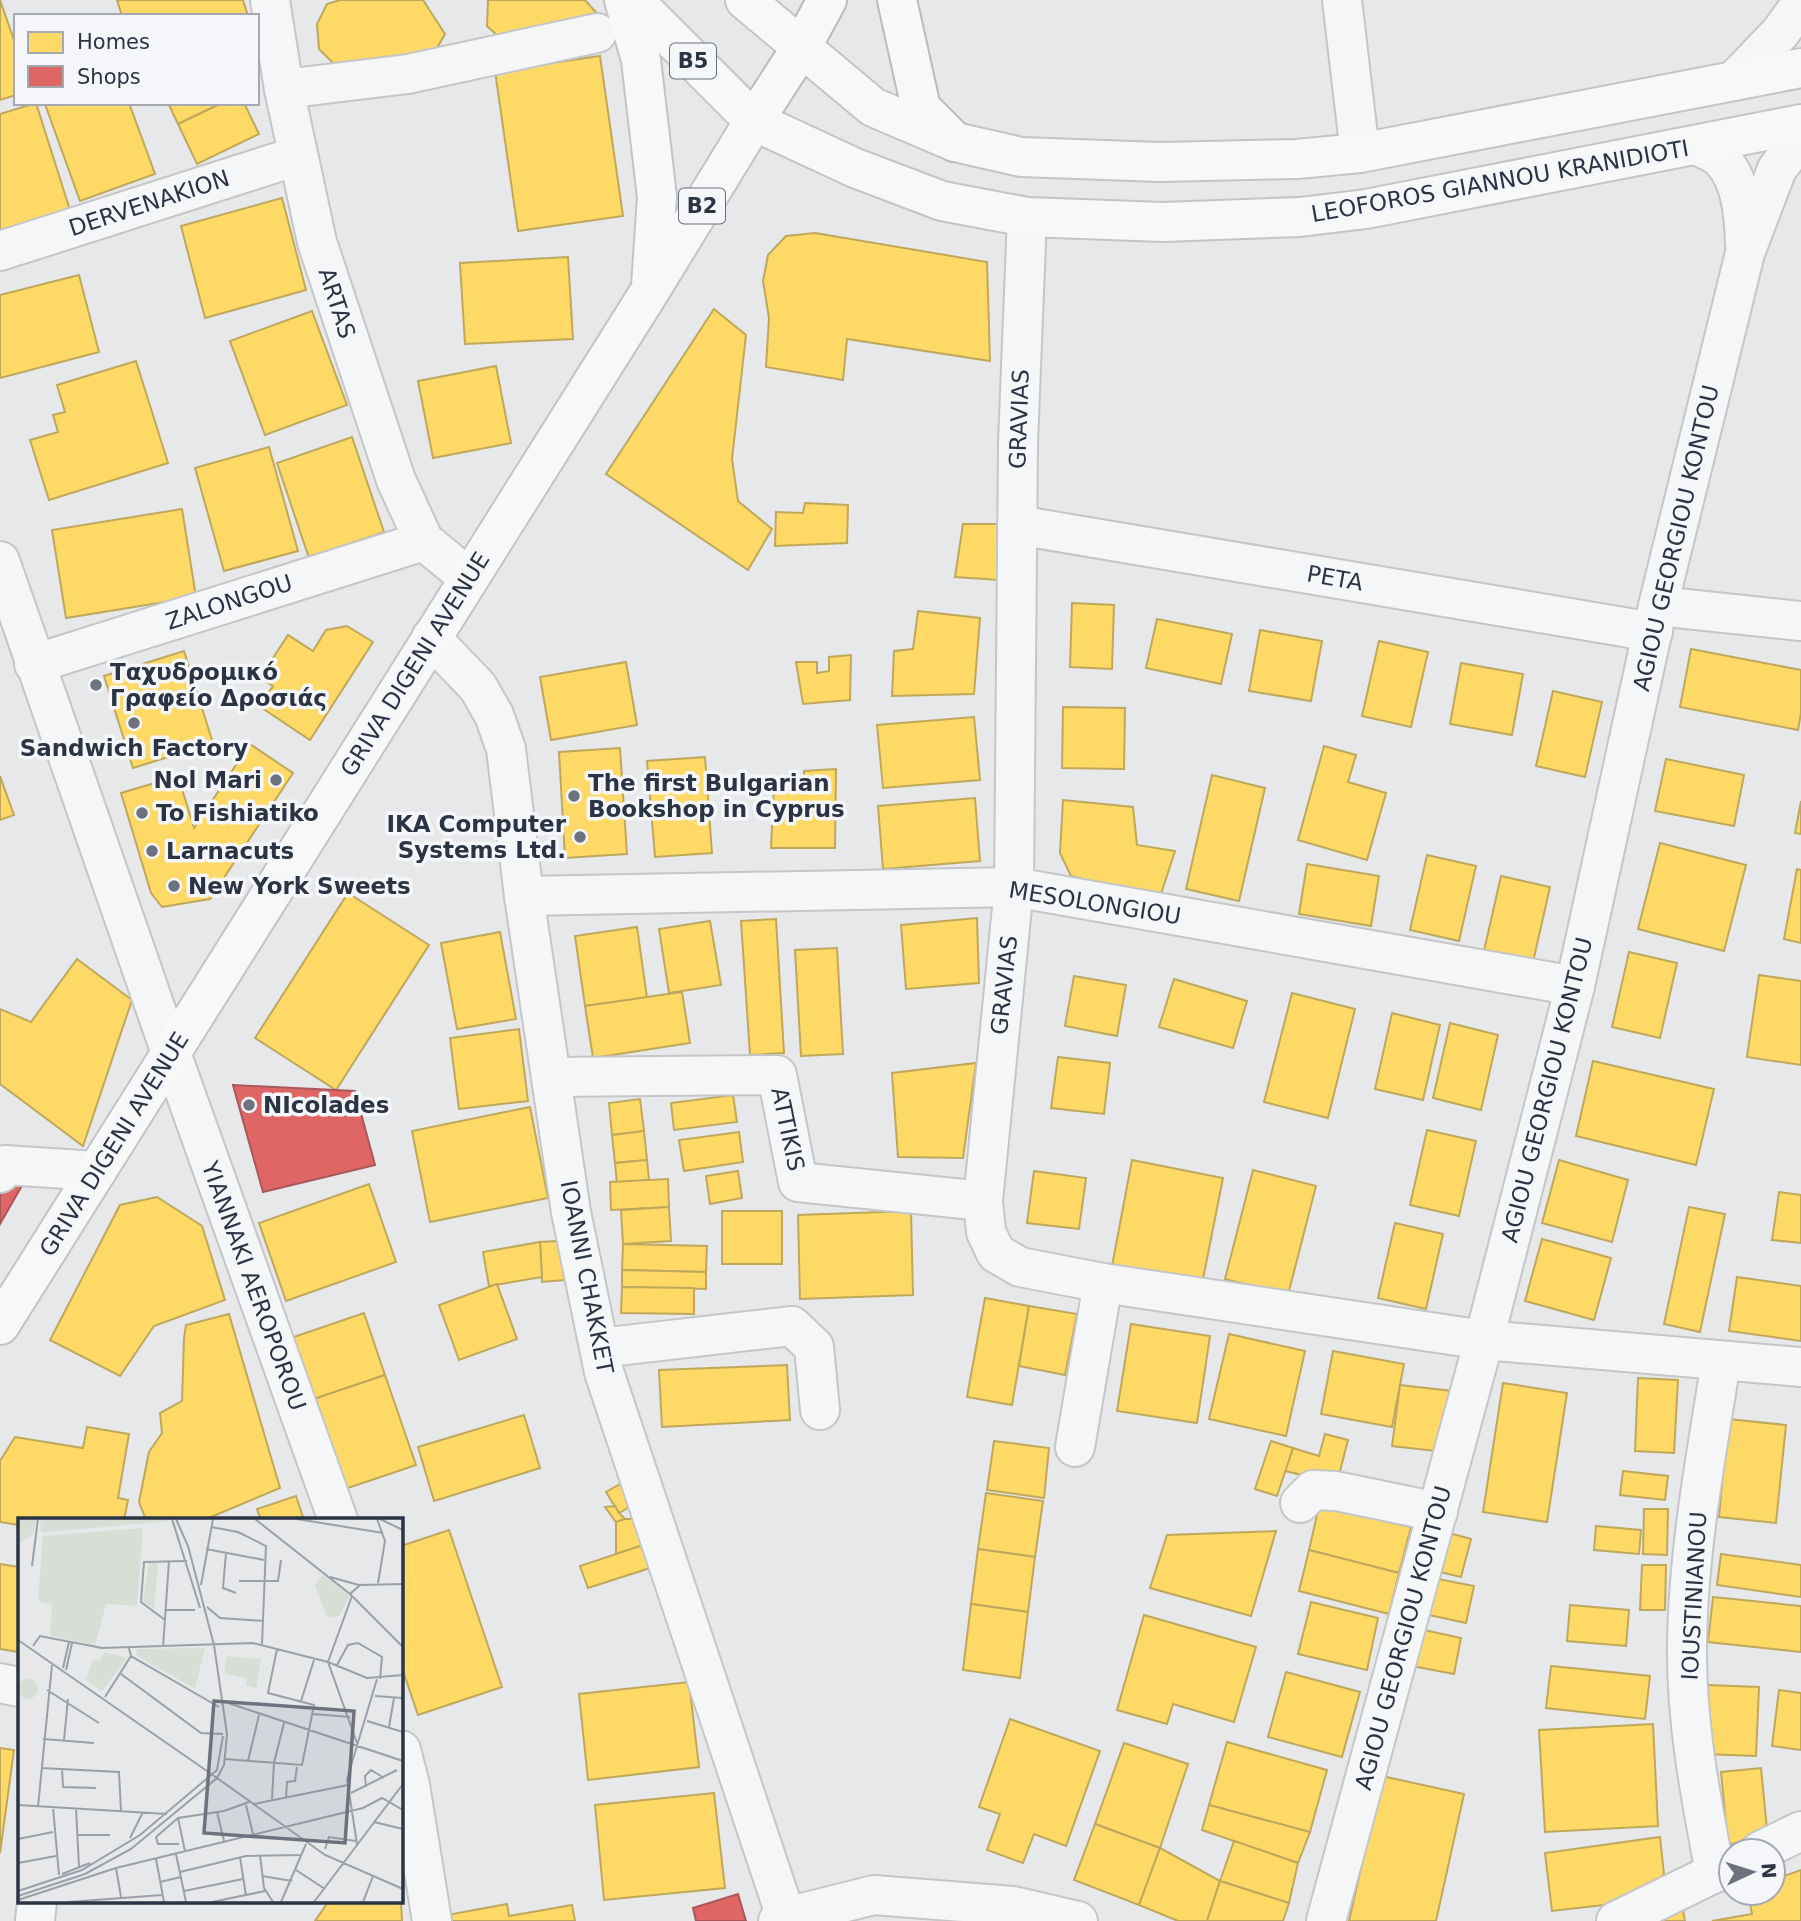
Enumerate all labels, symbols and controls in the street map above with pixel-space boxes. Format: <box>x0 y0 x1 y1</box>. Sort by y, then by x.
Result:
legend <box>14 14 259 105</box>
text: Homes <box>77 30 150 54</box>
road number: B5 <box>670 43 716 78</box>
text: Shops <box>77 65 141 89</box>
street label: LEOFOROS GIANNOU KRANIDIOTI <box>1309 135 1691 227</box>
street label: DERVENAKION <box>65 165 233 241</box>
road number: B2 <box>679 188 725 224</box>
street label: ARTAS <box>313 264 361 342</box>
street label: GRAVIAS <box>1004 369 1034 469</box>
street label: AGIOU GEORGIOU KONTOU <box>1628 382 1724 694</box>
street label: GRIVA DIGENI AVENUE <box>335 547 495 781</box>
street label: PETA <box>1305 560 1365 596</box>
street label: ZALONGOU <box>162 569 296 635</box>
place label: Ταχυδρομικό Γραφείο Δροσιάς <box>110 659 327 711</box>
marker: Ταχυδρομικό Γραφείο Δροσιάς <box>88 677 104 693</box>
marker: Sandwich Factory <box>126 715 142 731</box>
place label: Sandwich Factory <box>20 735 248 761</box>
place label: Nol Mari <box>153 767 262 793</box>
place label: The first Bulgarian Bookshop in Cyprus <box>588 770 845 822</box>
marker: Nol Mari <box>268 772 284 788</box>
marker: The first Bulgarian Bookshop in Cyprus <box>566 788 582 804</box>
place label: To Fishiatiko <box>156 800 319 826</box>
marker: To Fishiatiko <box>134 805 150 821</box>
place label: IKA Computer Systems Ltd. <box>386 811 567 863</box>
marker: IKA Computer Systems Ltd. <box>572 829 588 845</box>
place label: Larnacuts <box>166 838 294 864</box>
marker: Larnacuts <box>144 843 160 859</box>
place label: New York Sweets <box>188 873 411 899</box>
street label: MESOLONGIOU <box>1007 877 1183 929</box>
marker: New York Sweets <box>166 878 182 894</box>
street label: GRAVIAS <box>986 934 1022 1036</box>
street label: AGIOU GEORGIOU KONTOU <box>1496 935 1598 1245</box>
street label: GRIVA DIGENI AVENUE <box>34 1027 194 1261</box>
street label: ATTIKIS <box>766 1085 810 1173</box>
place label: NIcolades <box>263 1092 389 1118</box>
marker: NIcolades <box>241 1097 257 1113</box>
street label: YIANNAKI AEROPOROU <box>196 1157 311 1414</box>
street label: IOANNI CHAKKET <box>555 1178 619 1377</box>
street label: AGIOU GEORGIOU KONTOU <box>1350 1483 1456 1793</box>
street label: IOUSTINIANOU <box>1677 1511 1711 1681</box>
inset map <box>18 1518 402 1904</box>
north arrow <box>1717 1837 1787 1907</box>
text: N <box>1757 1862 1780 1880</box>

